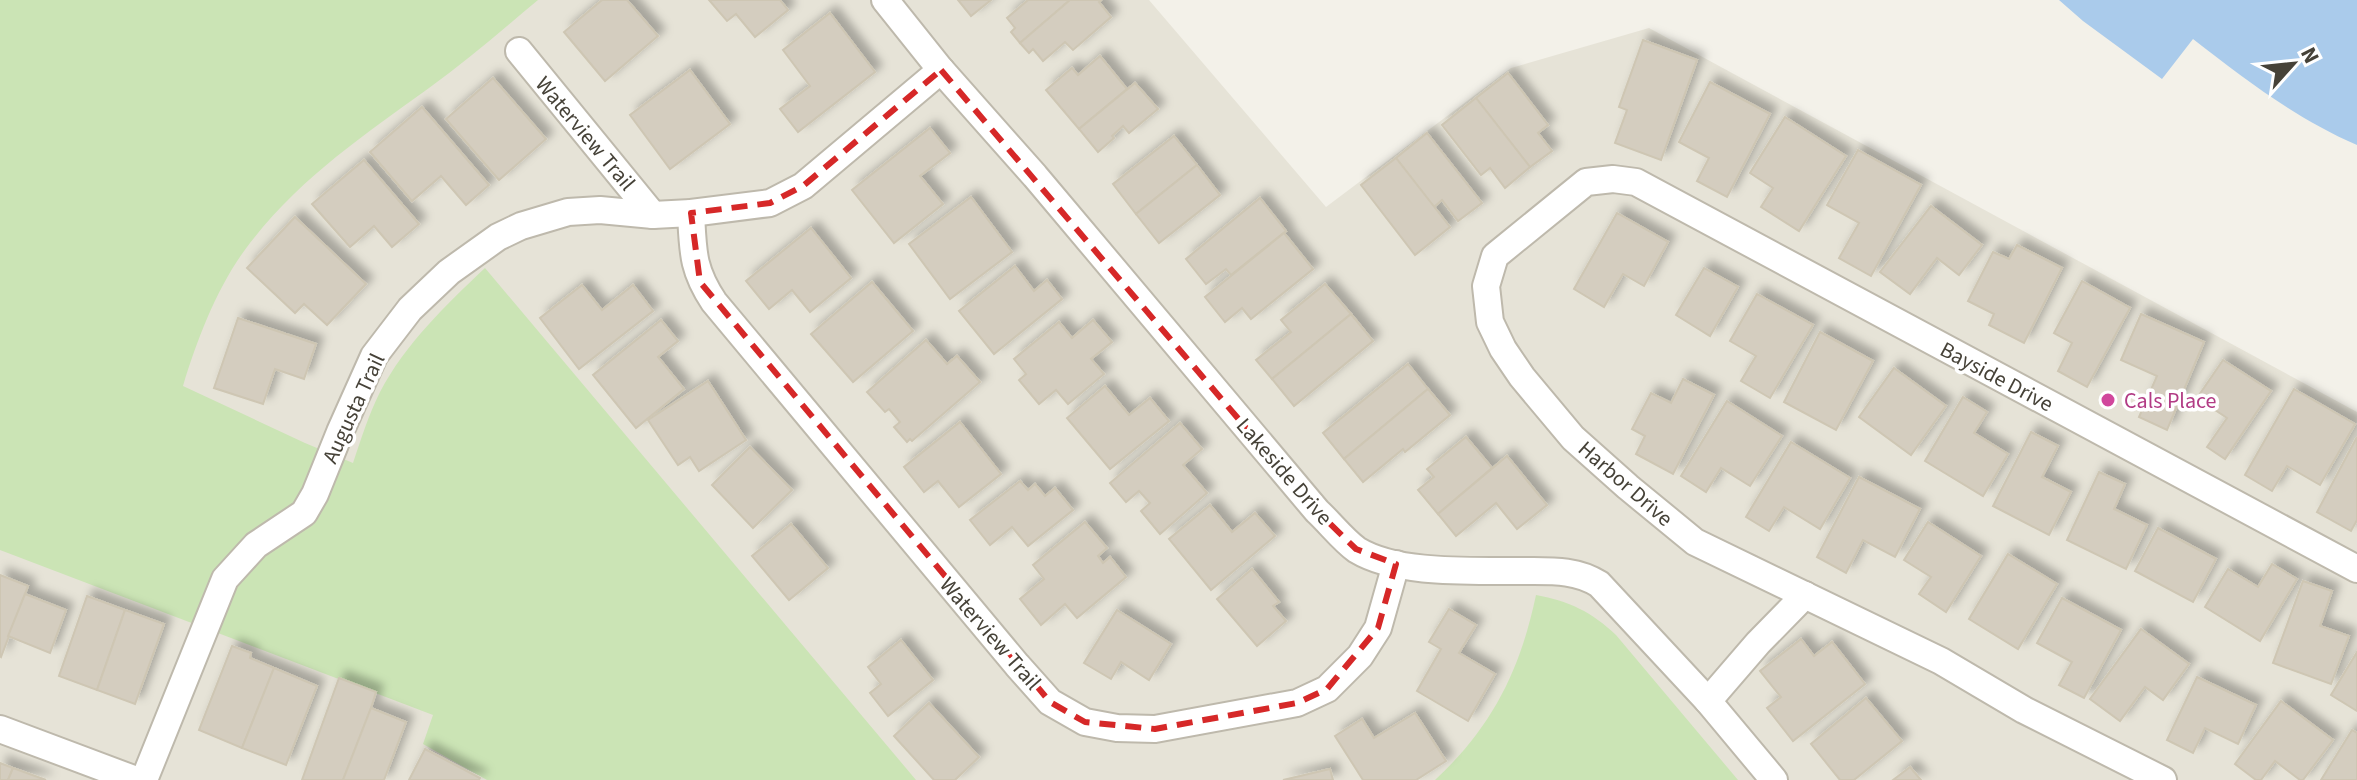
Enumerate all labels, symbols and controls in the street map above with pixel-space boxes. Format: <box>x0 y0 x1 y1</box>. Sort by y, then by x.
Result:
north arrow <box>2253 24 2333 104</box>
text: N <box>2292 42 2328 69</box>
street label: Waterview Trail <box>528 69 643 198</box>
street label: Bayside Drive <box>1934 334 2059 420</box>
street label: Augusta Trail <box>314 348 393 469</box>
place label: Cals Place <box>2124 385 2217 417</box>
marker: Cals Place <box>2099 391 2117 409</box>
street label: Lakeside Drive <box>1229 411 1340 532</box>
street label: Harbor Drive <box>1571 433 1680 534</box>
street label: Waterview Trail <box>932 570 1049 697</box>

